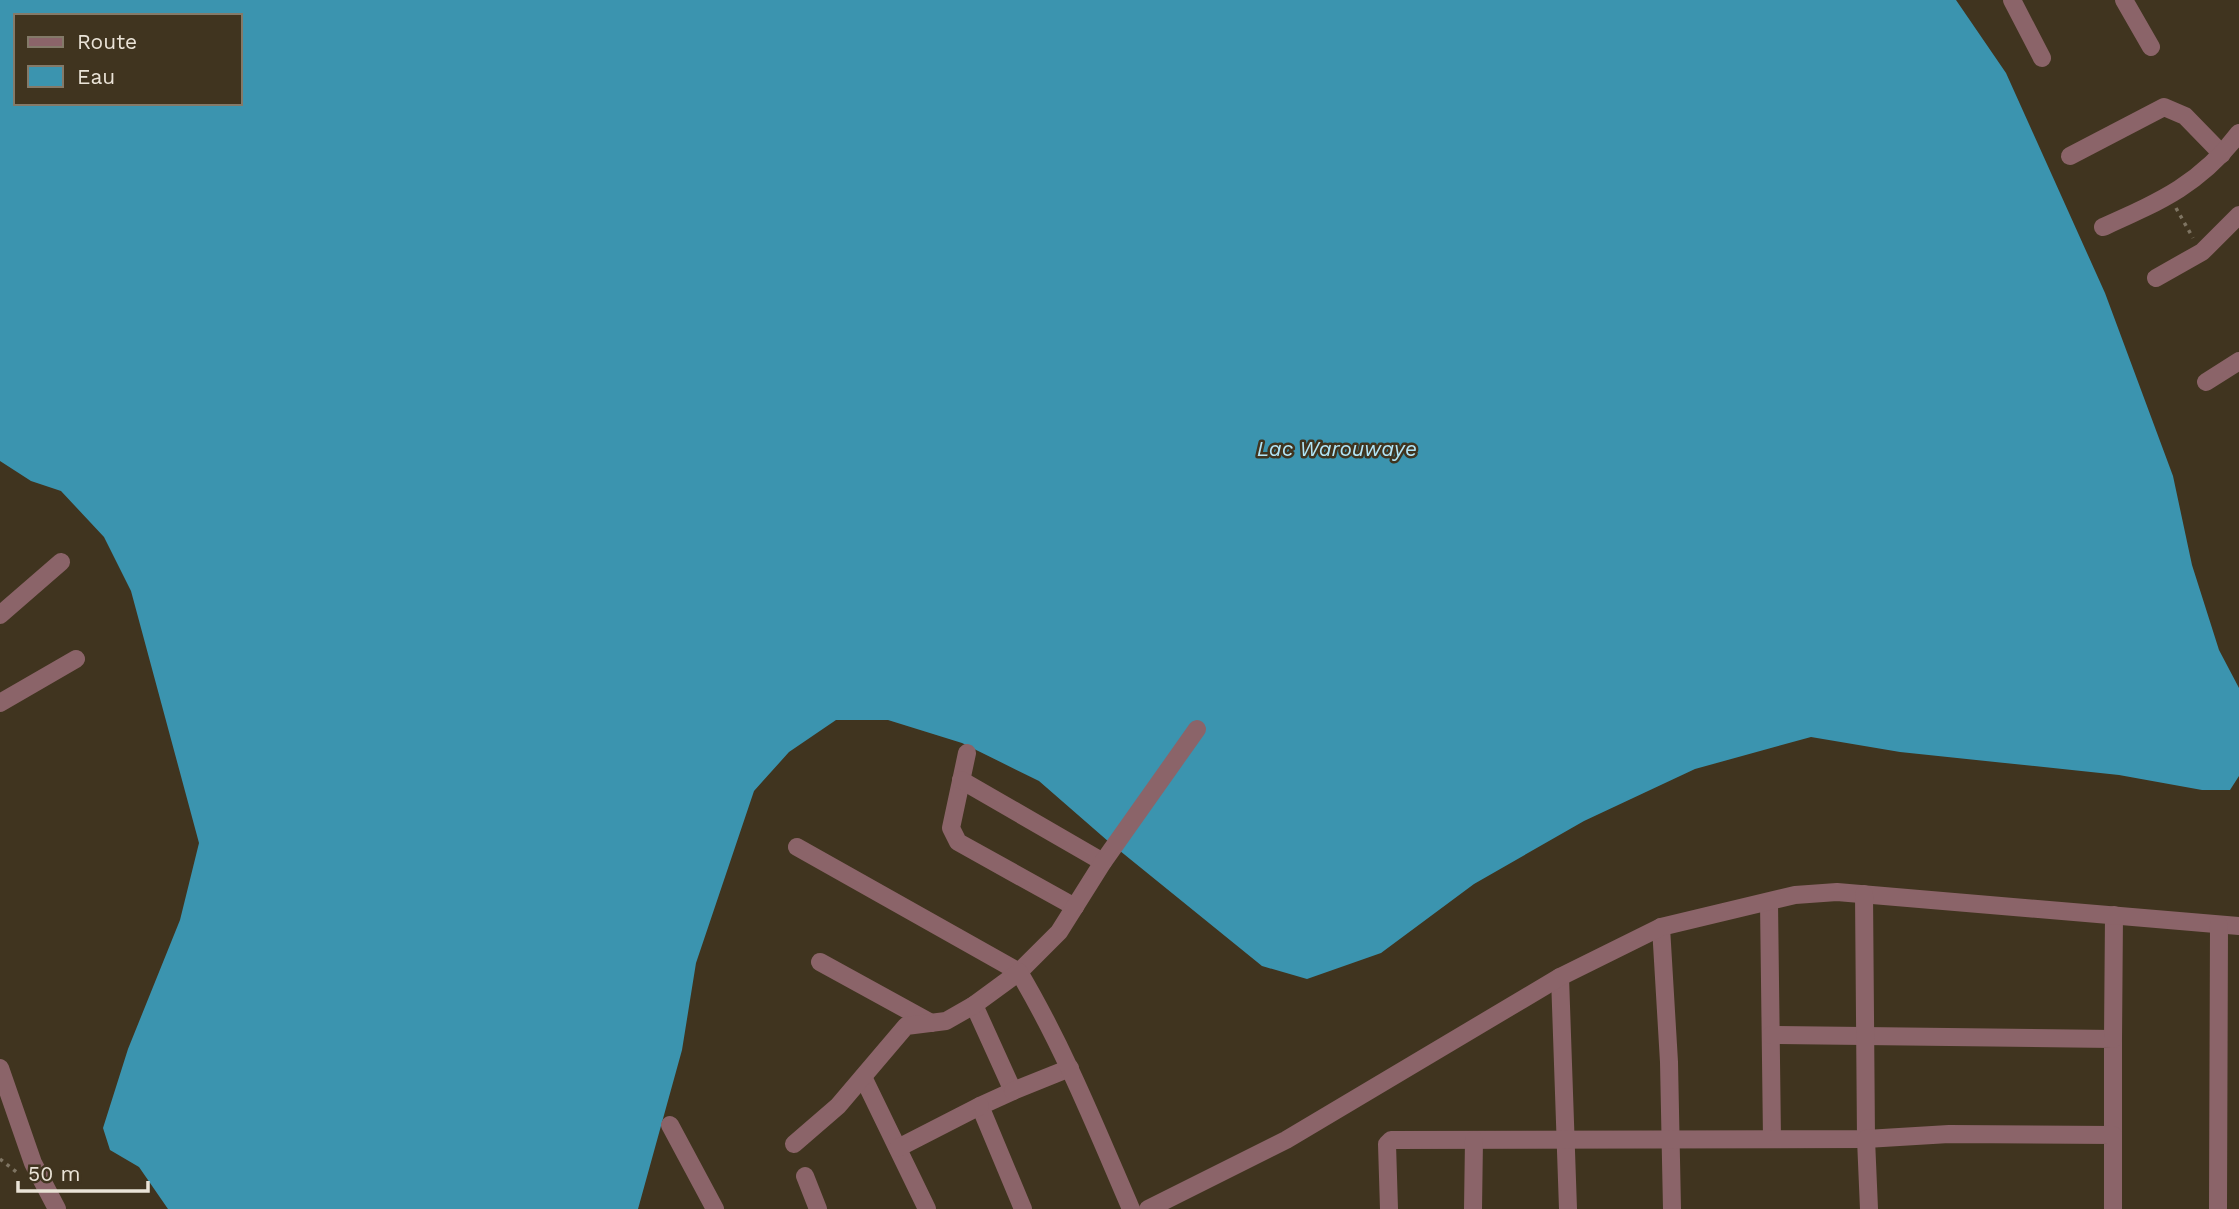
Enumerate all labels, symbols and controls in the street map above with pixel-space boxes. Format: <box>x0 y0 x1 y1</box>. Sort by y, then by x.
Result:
legend <box>14 14 242 105</box>
text: Route <box>77 29 137 54</box>
text: Eau <box>77 64 115 89</box>
water label: Lac Warouwaye <box>1257 436 1417 461</box>
scale bar <box>18 1150 147 1194</box>
text: 50 m <box>28 1161 80 1186</box>

